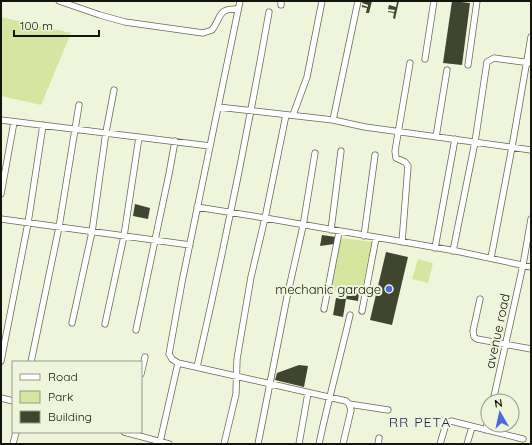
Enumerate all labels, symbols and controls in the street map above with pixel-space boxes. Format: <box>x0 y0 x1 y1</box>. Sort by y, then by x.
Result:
scale bar <box>14 12 99 38</box>
text: 100 m <box>20 18 53 33</box>
place label: mechanic garage <box>275 281 381 297</box>
marker: mechanic garage <box>384 284 394 294</box>
street label: avenue road <box>481 292 513 370</box>
legend <box>12 361 142 433</box>
text: Road <box>48 369 78 384</box>
text: Park <box>48 389 73 404</box>
north arrow <box>480 393 520 433</box>
text: N <box>493 396 504 411</box>
text: Building <box>48 409 92 424</box>
district label: RR PETA <box>389 413 451 431</box>

